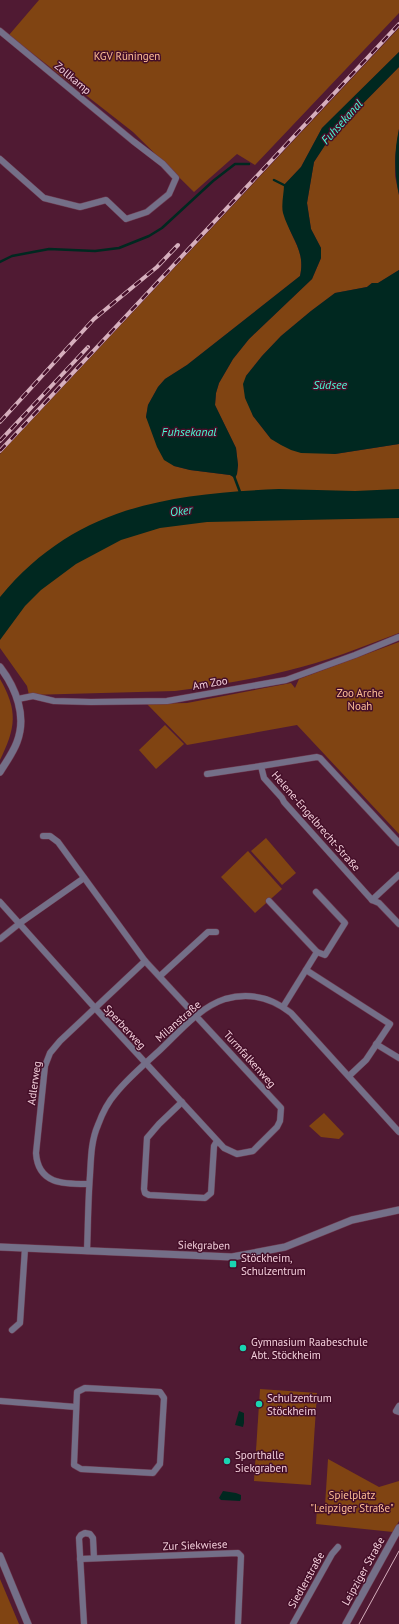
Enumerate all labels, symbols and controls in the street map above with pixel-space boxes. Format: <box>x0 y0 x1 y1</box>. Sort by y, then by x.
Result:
park label: KGV Rüningen <box>94 49 160 63</box>
street label: Zollkamp <box>52 59 94 97</box>
water label: Fuhsekanal <box>318 96 366 147</box>
water label: Südsee <box>313 377 348 392</box>
water label: Fuhsekanal <box>162 424 217 439</box>
water label: Oker <box>169 502 194 519</box>
street label: Am Zoo <box>191 673 229 693</box>
park label: Zoo Arche Noah <box>337 686 384 713</box>
street label: Helene-Engelbrecht-Straße <box>269 768 364 874</box>
street label: Milanstraße <box>152 997 204 1045</box>
street label: Sperberweg <box>101 1002 149 1052</box>
street label: Turmfalkenweg <box>221 1028 279 1090</box>
street label: Adlerweg <box>24 1060 44 1106</box>
street label: Siekgraben <box>178 1238 230 1252</box>
place label: Stöckheim, Schulzentrum <box>241 1251 306 1278</box>
marker: Stöckheim, Schulzentrum <box>228 1259 238 1269</box>
place label: Gymnasium Raabeschule Abt. Stöckheim <box>251 1335 368 1362</box>
marker: Gymnasium Raabeschule Abt. Stöckheim <box>238 1343 248 1353</box>
place label: Schulzentrum Stöckheim <box>267 1391 332 1418</box>
marker: Schulzentrum Stöckheim <box>254 1399 264 1409</box>
place label: Sporthalle Siekgraben <box>235 1448 287 1475</box>
marker: Sporthalle Siekgraben <box>222 1456 232 1466</box>
park label: Spielplatz "Leipziger Straße" <box>310 1488 394 1515</box>
street label: Leipziger Straße <box>338 1534 388 1608</box>
street label: Zur Siekwiese <box>162 1537 228 1553</box>
street label: Siedlerstraße <box>285 1549 327 1611</box>

